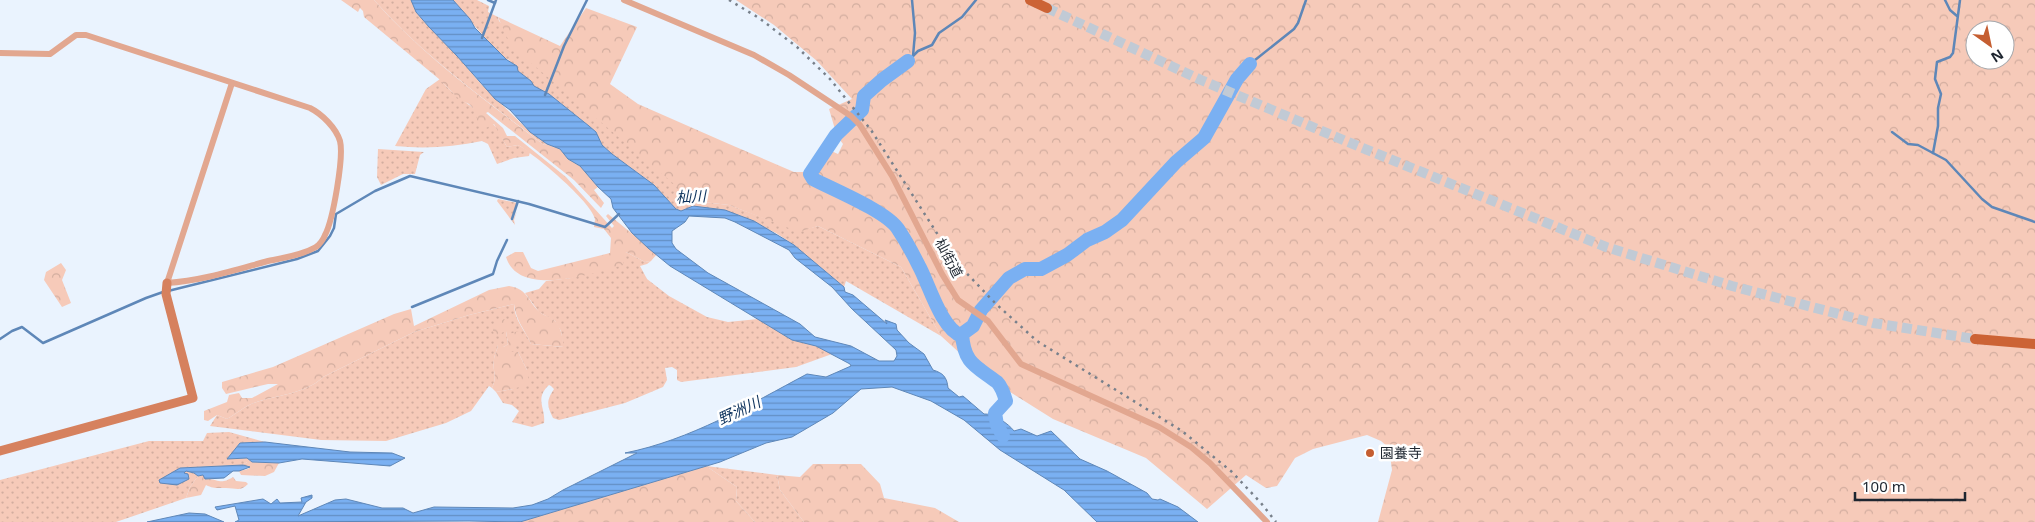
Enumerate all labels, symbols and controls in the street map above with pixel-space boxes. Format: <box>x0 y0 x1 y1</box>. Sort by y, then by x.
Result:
north arrow <box>1965 20 2015 70</box>
text: N <box>1987 45 2007 67</box>
water label: 杣川 <box>675 185 708 207</box>
street label: 杣街道 <box>931 235 968 281</box>
water label: 野洲川 <box>714 391 765 429</box>
place label: 園養寺 <box>1380 443 1422 462</box>
marker: 園養寺 <box>1364 447 1376 459</box>
scale bar <box>1855 470 1965 502</box>
text: 100 m <box>1862 476 1906 496</box>

